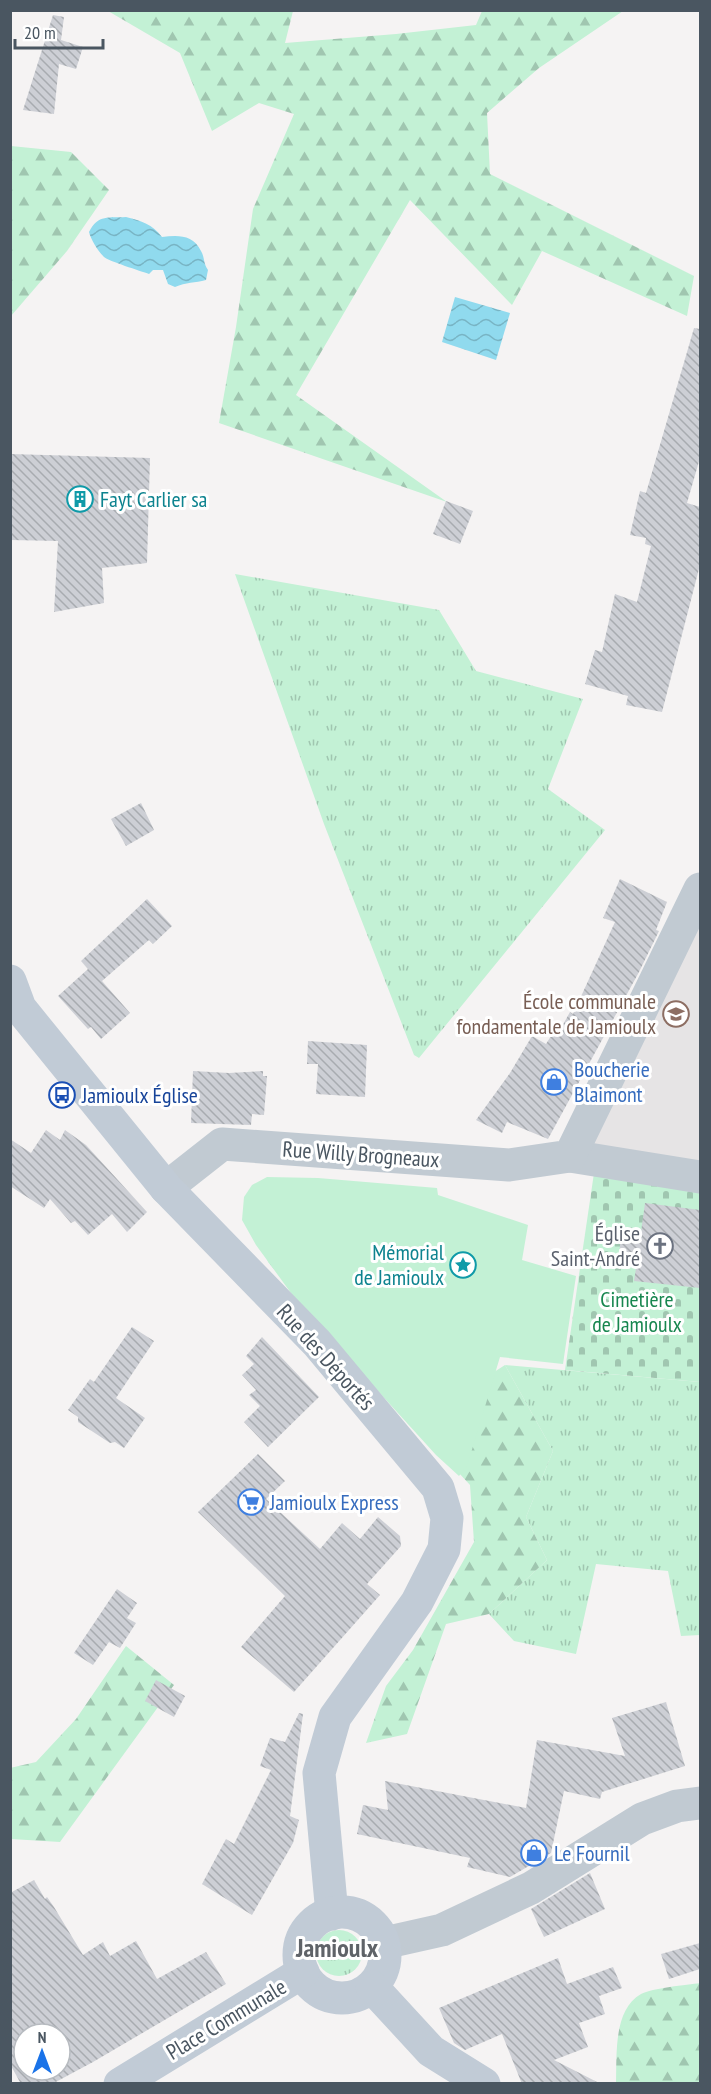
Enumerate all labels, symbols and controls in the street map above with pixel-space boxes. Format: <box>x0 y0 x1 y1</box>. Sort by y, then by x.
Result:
scale bar <box>15 12 104 50</box>
text: 20 m <box>24 21 56 44</box>
building icon: Fayt Carlier sa <box>65 484 95 514</box>
place label: Fayt Carlier sa <box>100 485 207 513</box>
place label: École communale fondamentale de Jamioulx <box>457 987 656 1040</box>
school or university icon: École communale fondamentale de Jamioulx <box>661 999 691 1029</box>
place label: Boucherie Blaimont <box>574 1055 650 1108</box>
shop icon: Boucherie Blaimont <box>539 1067 569 1097</box>
bus stop icon: Jamioulx Église <box>47 1080 77 1110</box>
place label: Jamioulx Église <box>81 1081 198 1109</box>
street label: Rue Willy Brogneaux <box>282 1135 440 1173</box>
place label: Église Saint-André <box>551 1219 640 1272</box>
church icon: Église Saint-André <box>645 1231 675 1261</box>
place label: Mémorial de Jamioulx <box>354 1238 445 1291</box>
place icon: Mémorial de Jamioulx <box>448 1250 478 1280</box>
park label: Cimetière de Jamioulx <box>592 1285 682 1338</box>
street label: Rue des Déportés <box>271 1298 381 1416</box>
supermarket icon: Jamioulx Express <box>236 1487 266 1517</box>
place label: Jamioulx Express <box>269 1488 399 1516</box>
shop icon: Le Fournil <box>519 1838 549 1868</box>
place label: Le Fournil <box>554 1839 631 1867</box>
district label: Jamioulx <box>295 1931 379 1964</box>
street label: Place Communale <box>161 1972 291 2066</box>
north arrow <box>12 2022 72 2082</box>
text: N <box>38 2027 46 2047</box>

